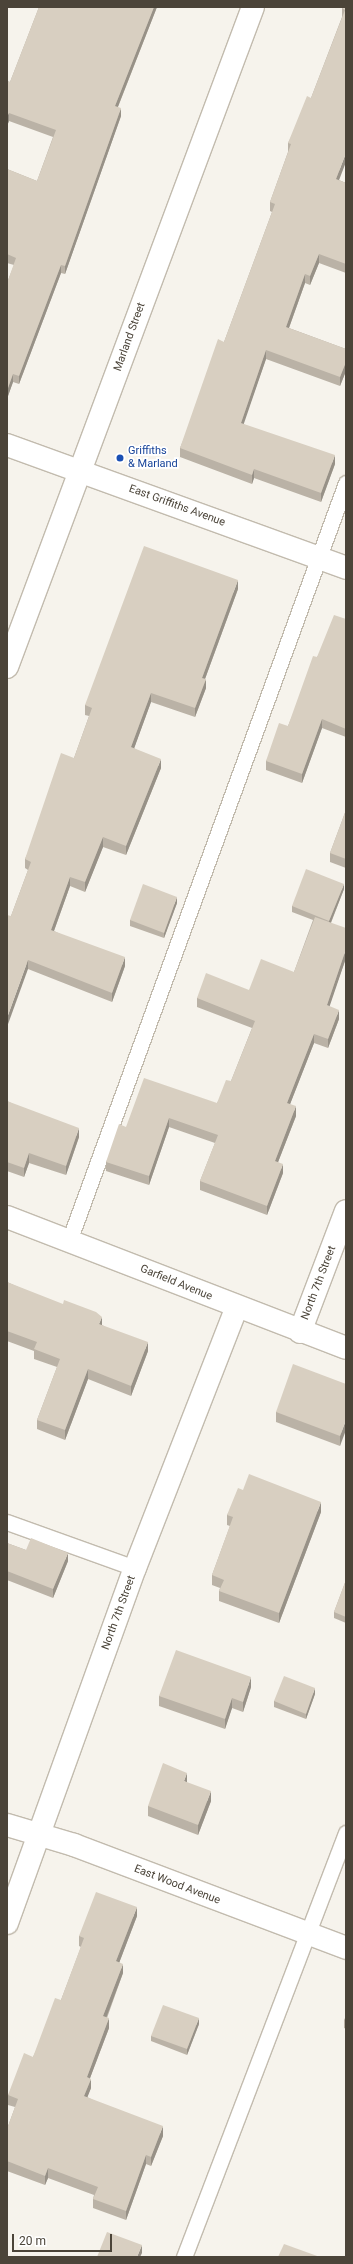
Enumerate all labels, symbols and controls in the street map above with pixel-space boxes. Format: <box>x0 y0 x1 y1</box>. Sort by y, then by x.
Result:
street label: Marland Street <box>111 301 149 373</box>
place label: Griffiths & Marland <box>128 445 178 471</box>
marker: Griffiths & Marland <box>115 453 125 463</box>
street label: East Griffiths Avenue <box>127 482 227 530</box>
street label: North 7th Street <box>299 1244 339 1322</box>
street label: Garfield Avenue <box>138 1263 214 1303</box>
street label: North 7th Street <box>99 1574 139 1652</box>
street label: East Wood Avenue <box>132 1862 222 1908</box>
scale bar <box>14 2226 114 2252</box>
text: 20 m <box>19 2234 46 2248</box>

